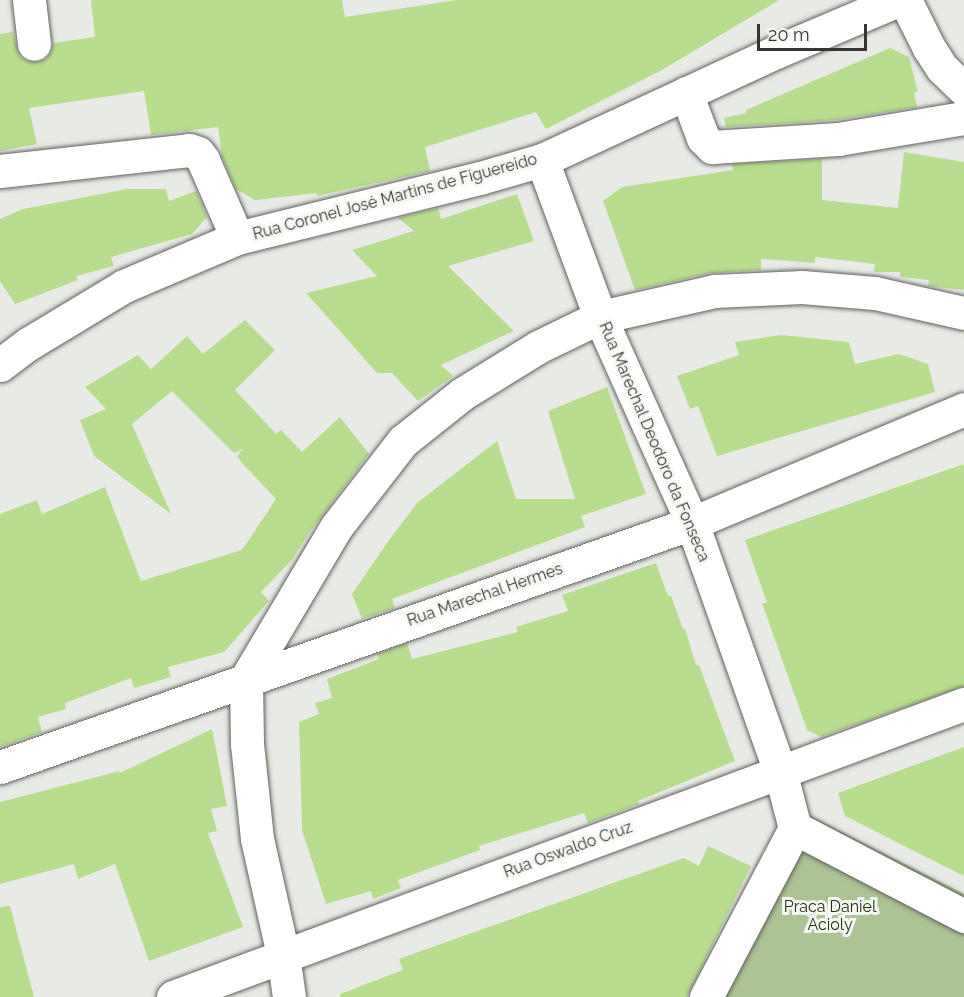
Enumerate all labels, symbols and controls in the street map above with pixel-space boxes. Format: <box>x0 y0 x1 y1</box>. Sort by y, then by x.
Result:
scale bar <box>760 12 870 50</box>
text: 20 m <box>768 24 810 45</box>
street label: Rua Coronel José Martins de Figuereido <box>250 150 540 244</box>
street label: Rua Marechal Deodoro da Fonseca <box>595 319 713 565</box>
street label: Rua Marechal Hermes <box>404 559 566 631</box>
street label: Rua Oswaldo Cruz <box>501 818 635 882</box>
park label: Praça Daniel Acioly <box>784 897 876 935</box>

